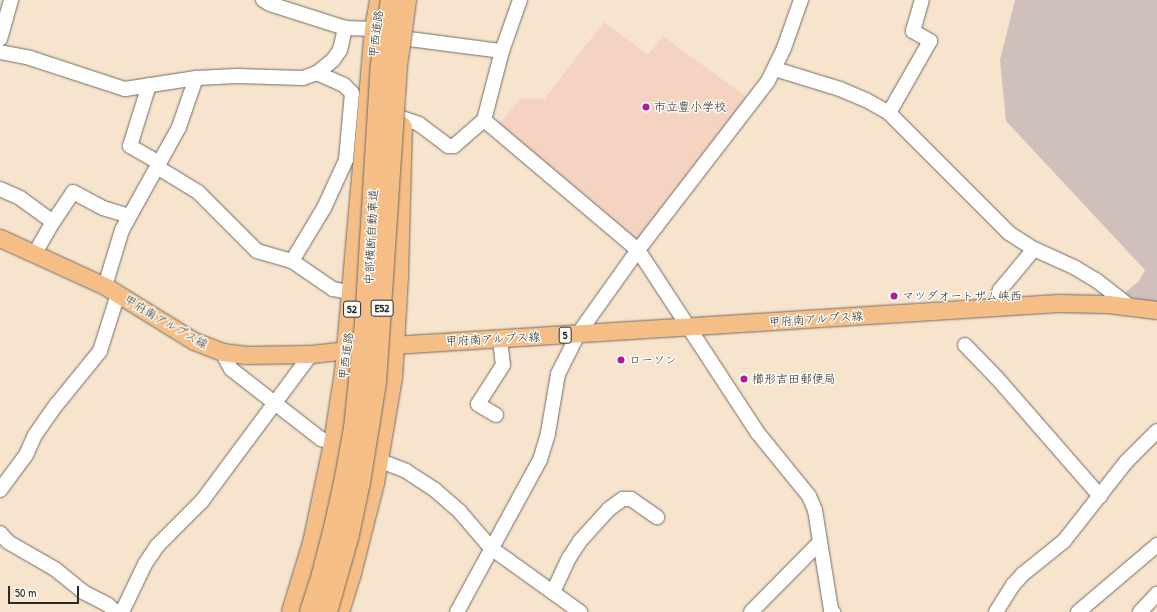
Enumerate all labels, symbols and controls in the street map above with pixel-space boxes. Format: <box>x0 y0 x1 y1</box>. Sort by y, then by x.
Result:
street label: 甲西道路 <box>366 9 386 59</box>
place label: 市立豊小学校 <box>654 100 726 114</box>
marker: 市立豊小学校 <box>641 102 651 112</box>
street label: 中部横断自動車道 <box>361 189 381 285</box>
place label: マツダオートザム峡西 <box>902 289 1022 303</box>
marker: マツダオートザム峡西 <box>889 291 899 301</box>
street label: 甲府南アルプス線 <box>121 292 211 352</box>
road number: E52 <box>370 299 394 317</box>
road number: 52 <box>343 300 361 318</box>
street label: 甲府南アルプス線 <box>768 308 864 330</box>
road number: 5 <box>558 326 572 344</box>
street label: 甲府南アルプス線 <box>445 329 541 349</box>
street label: 甲西道路 <box>336 331 356 381</box>
place label: ローソン <box>629 353 677 367</box>
marker: ローソン <box>616 355 626 365</box>
place label: 櫛形吉田郵便局 <box>752 372 836 386</box>
marker: 櫛形吉田郵便局 <box>739 374 749 384</box>
scale bar <box>10 578 81 604</box>
text: 50 m <box>15 584 36 601</box>

